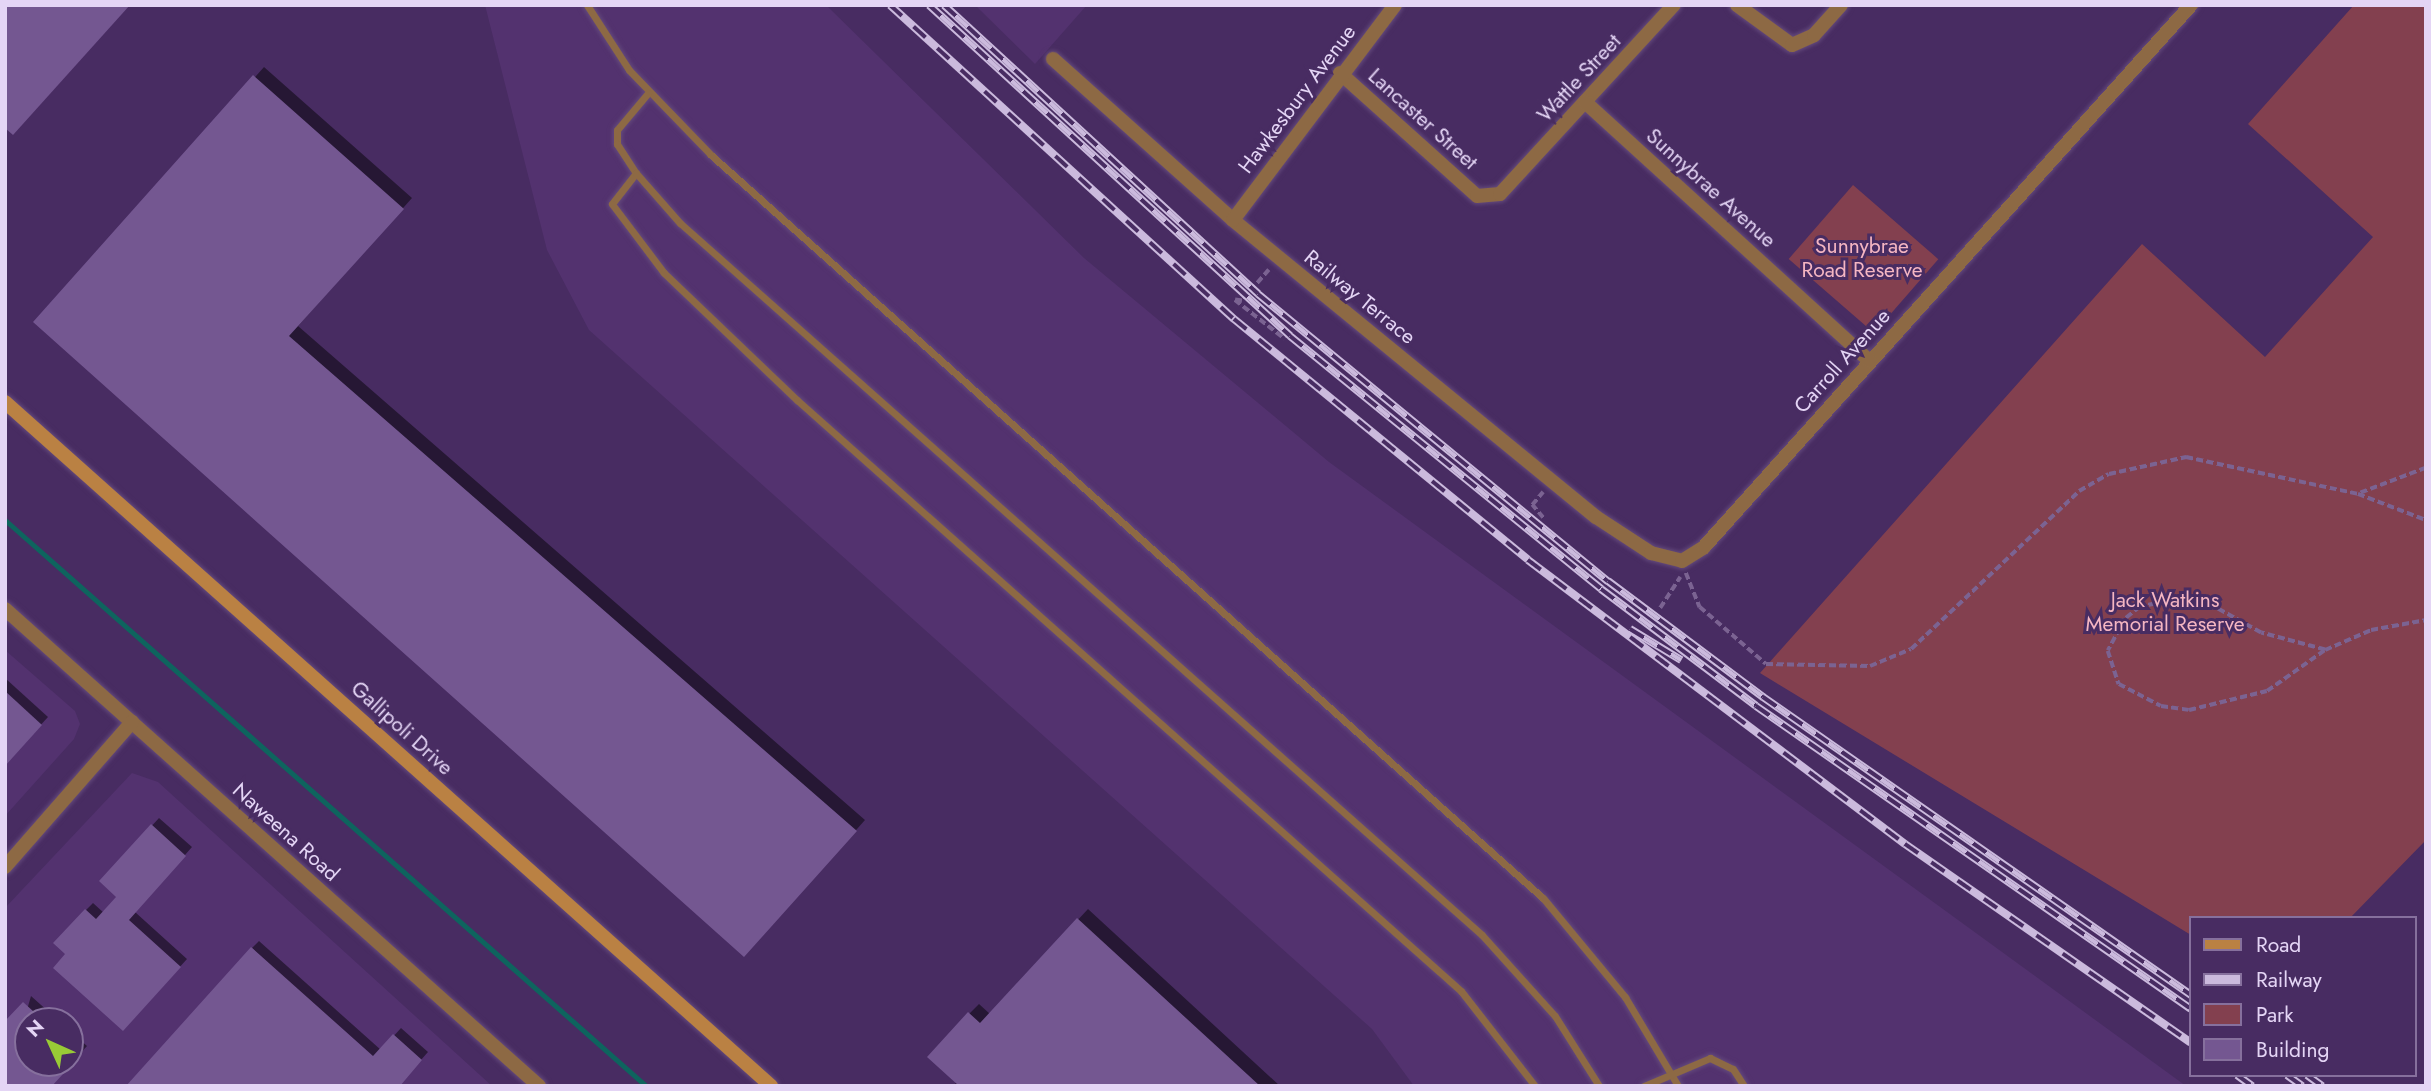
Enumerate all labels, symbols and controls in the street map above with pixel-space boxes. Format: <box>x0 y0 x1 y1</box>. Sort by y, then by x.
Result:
street label: Hawkesbury Avenue <box>1233 20 1361 178</box>
street label: Wattle Street <box>1532 29 1626 127</box>
street label: Lancaster Street <box>1363 63 1483 175</box>
street label: Sunnybrae Avenue <box>1641 123 1781 253</box>
park label: Sunnybrae Road Reserve <box>1801 233 1923 283</box>
street label: Railway Terrace <box>1299 244 1421 350</box>
street label: Carroll Avenue <box>1789 304 1895 418</box>
park label: Jack Watkins Memorial Reserve <box>2086 587 2244 637</box>
street label: Gallipoli Drive <box>346 676 458 780</box>
street label: Naweena Road <box>228 778 344 886</box>
legend <box>2190 916 2417 1077</box>
text: Road <box>2256 930 2301 960</box>
text: Railway <box>2256 965 2322 995</box>
text: Park <box>2256 1000 2293 1030</box>
north arrow <box>14 1007 84 1077</box>
text: N <box>20 1013 50 1043</box>
text: Building <box>2256 1035 2329 1065</box>

